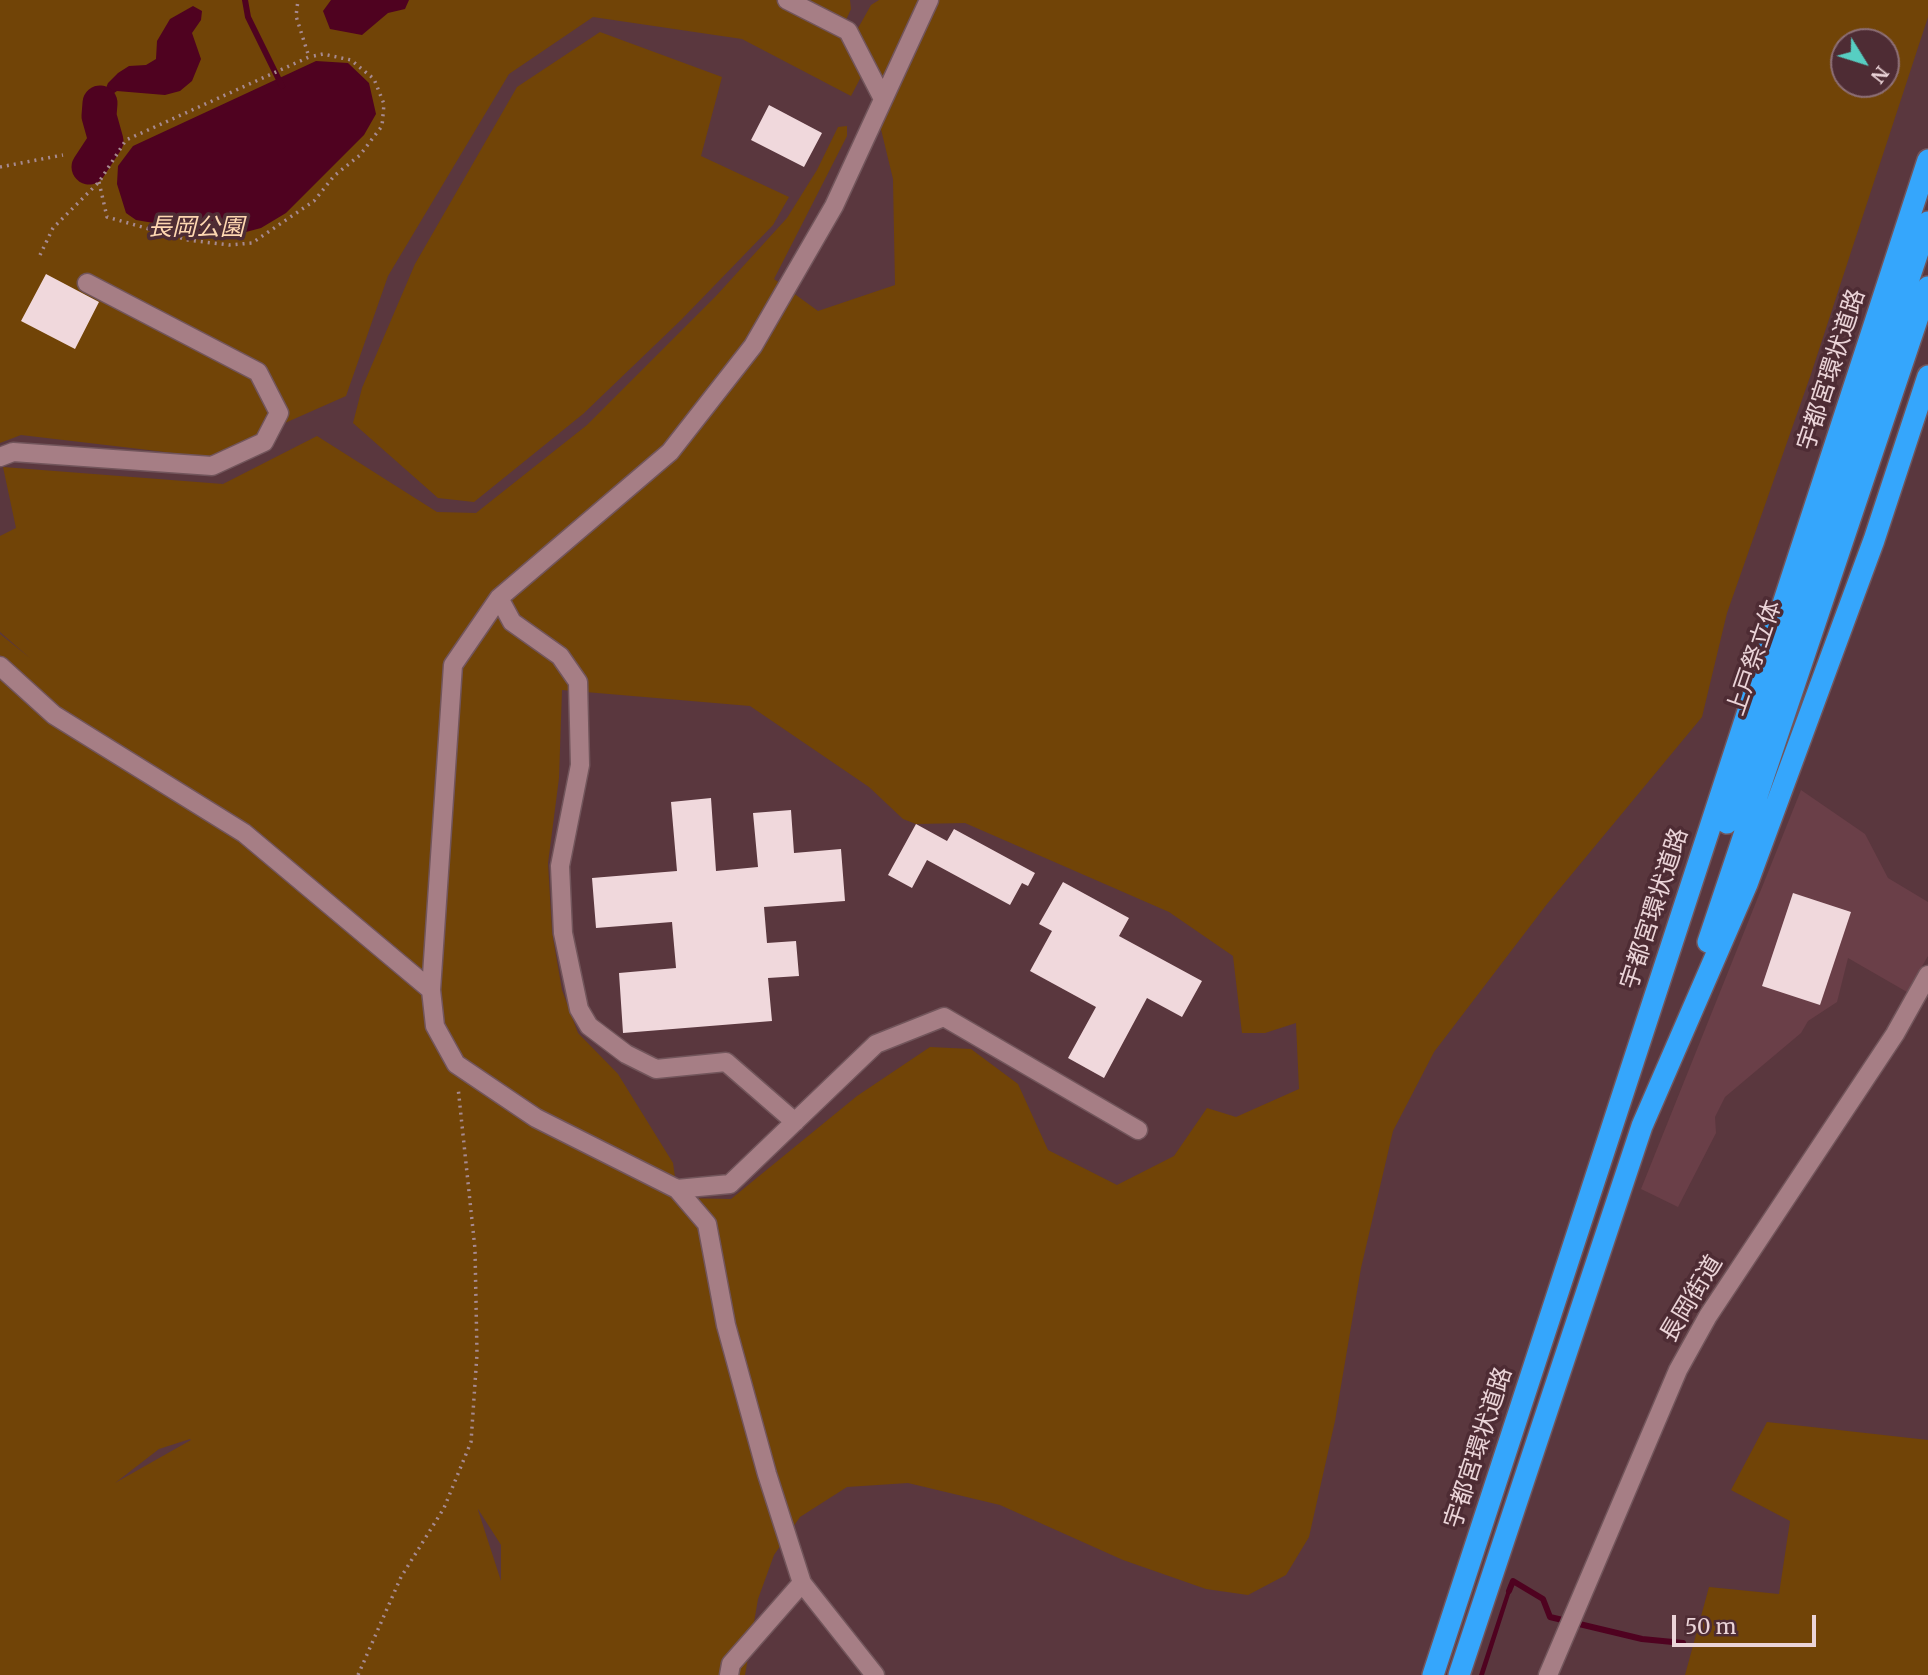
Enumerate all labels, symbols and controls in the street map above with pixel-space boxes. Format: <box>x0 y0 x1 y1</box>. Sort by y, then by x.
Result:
north arrow <box>1830 28 1900 98</box>
text: N <box>1866 61 1894 88</box>
park label: 長岡公園 <box>148 214 244 242</box>
street label: 宇都宮環状道路 <box>1792 286 1872 454</box>
street label: 上戸祭立体 <box>1722 597 1788 719</box>
street label: 宇都宮環状道路 <box>1615 825 1695 993</box>
street label: 長岡街道 <box>1655 1250 1729 1348</box>
street label: 宇都宮環状道路 <box>1439 1364 1519 1532</box>
scale bar <box>1676 1602 1820 1646</box>
text: 50 m <box>1685 1613 1736 1640</box>

